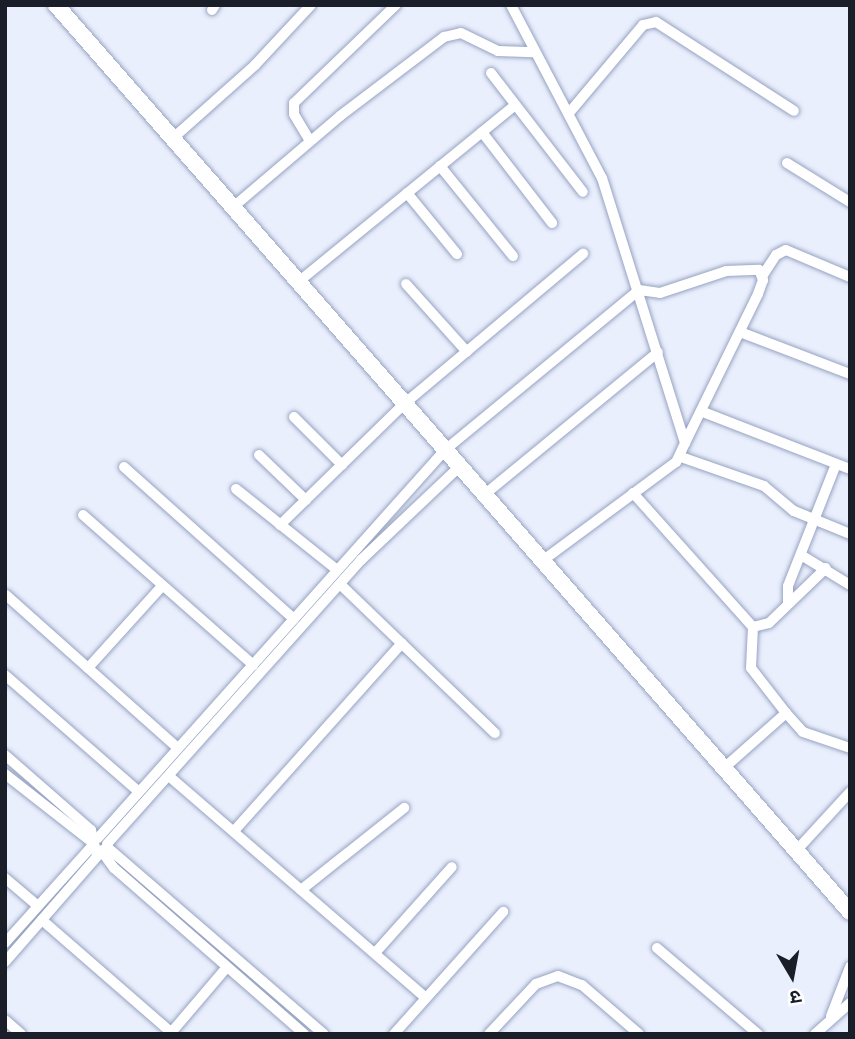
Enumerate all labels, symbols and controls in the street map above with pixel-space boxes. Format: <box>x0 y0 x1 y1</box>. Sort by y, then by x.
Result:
north arrow <box>757 941 827 1011</box>
text: उ <box>788 985 803 1009</box>

